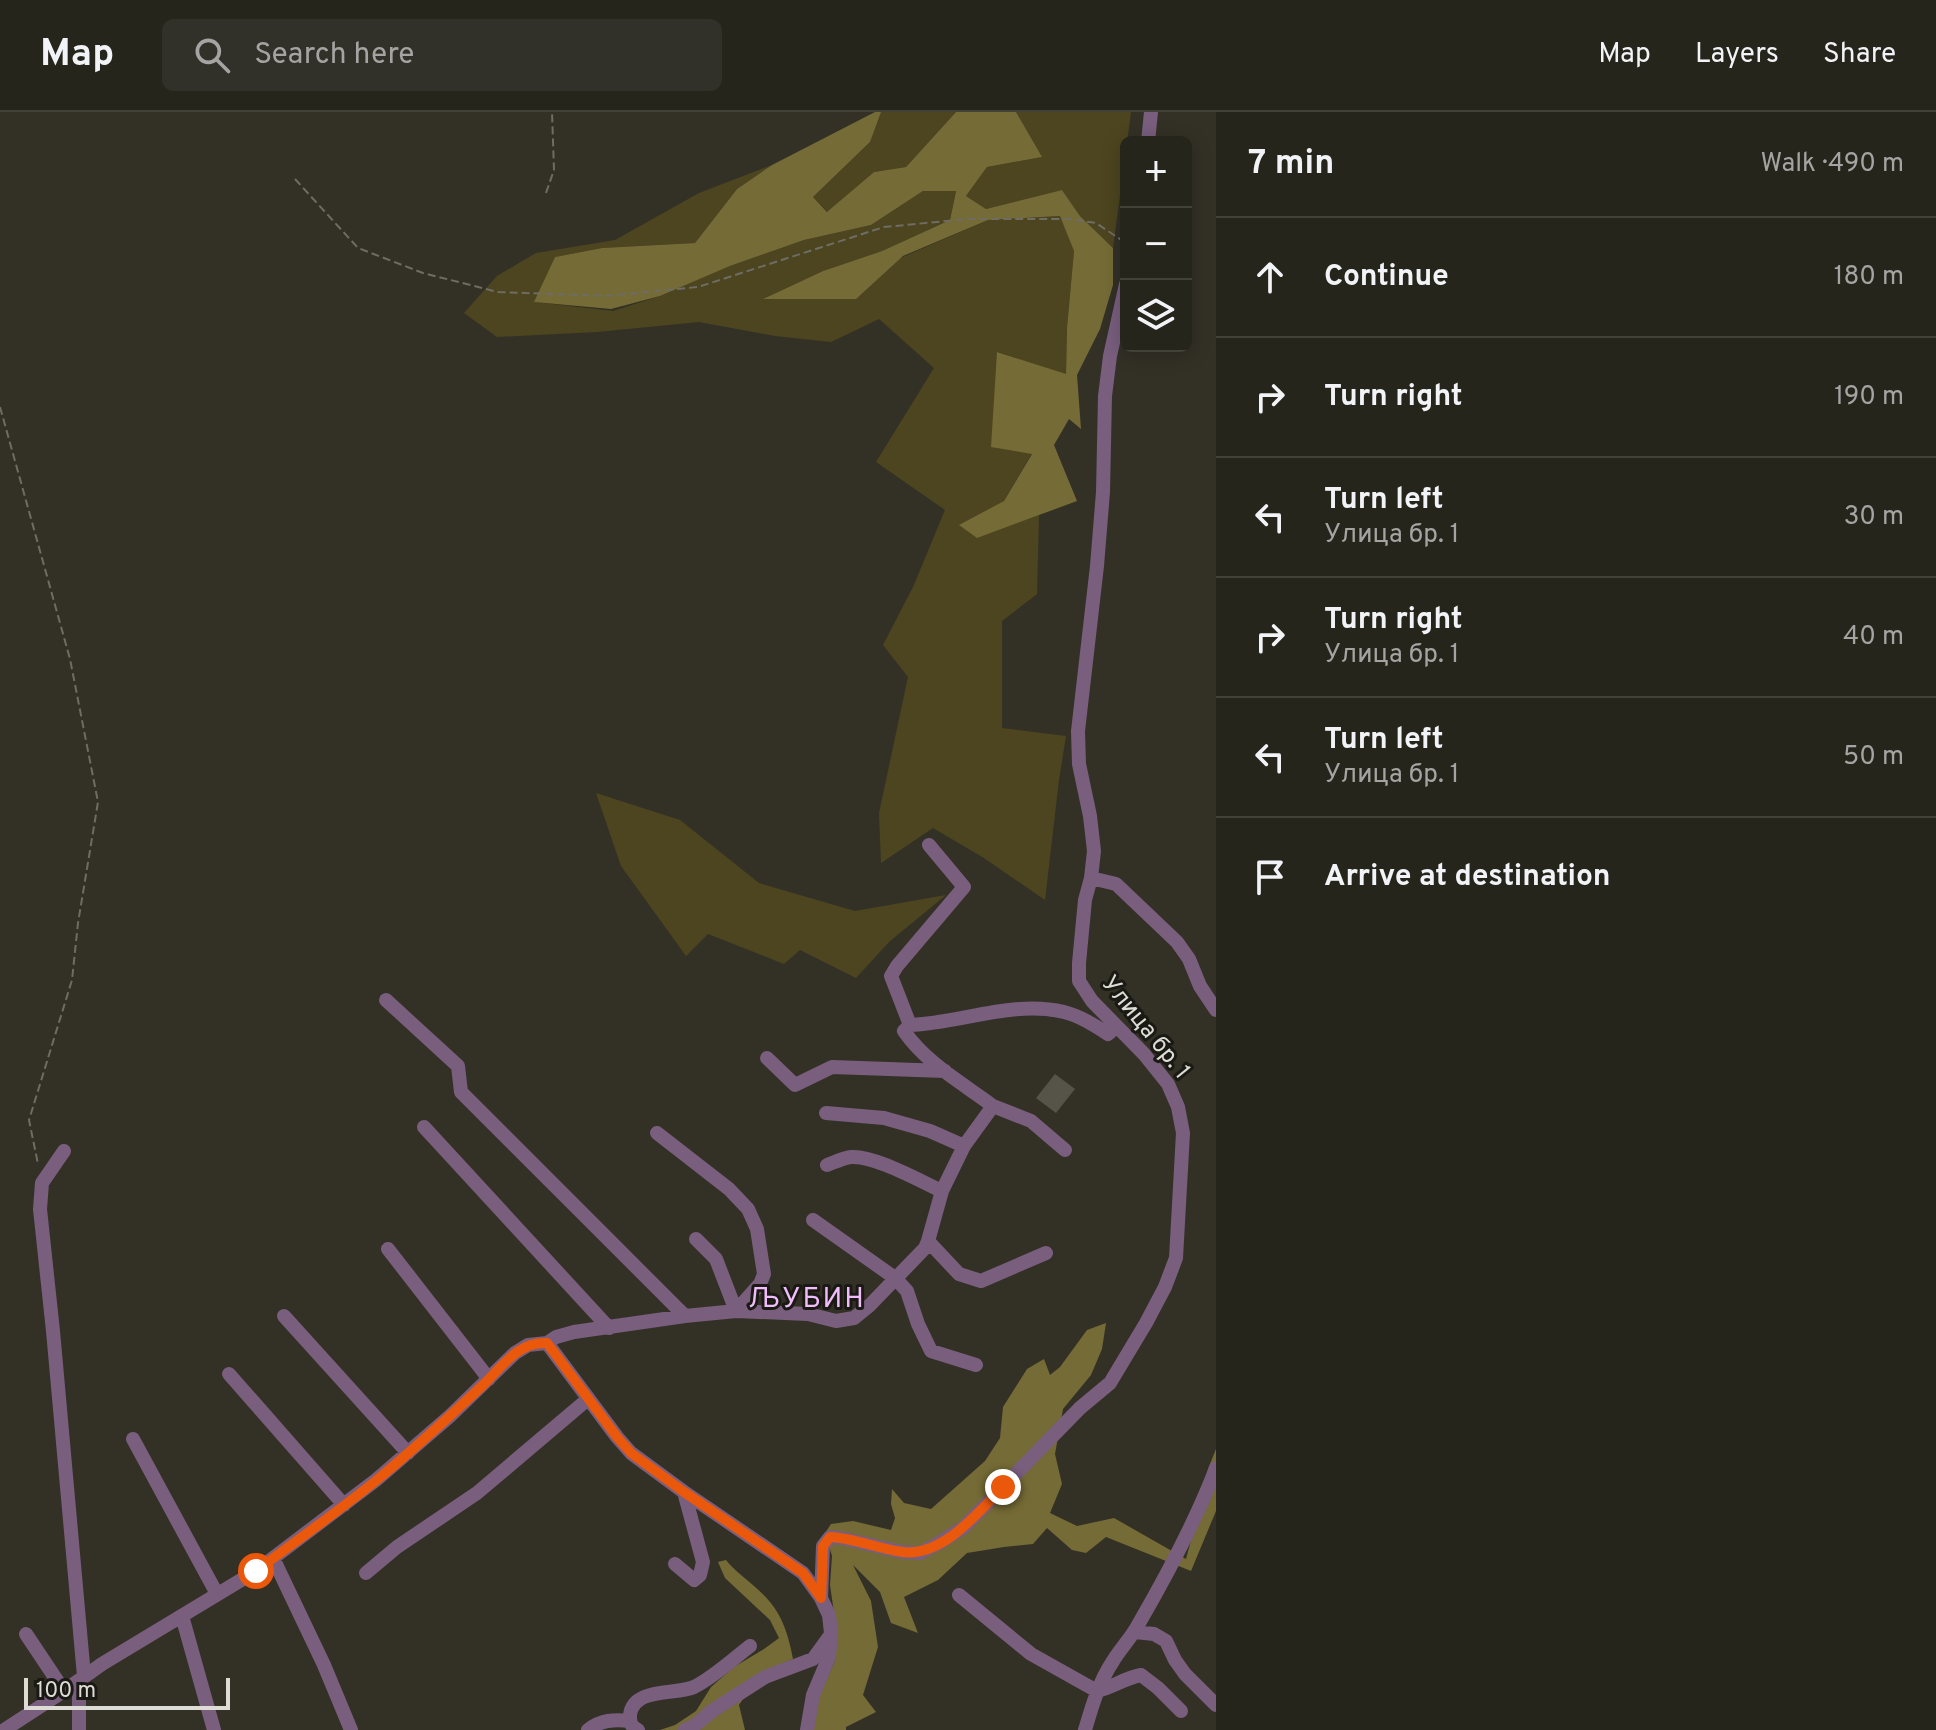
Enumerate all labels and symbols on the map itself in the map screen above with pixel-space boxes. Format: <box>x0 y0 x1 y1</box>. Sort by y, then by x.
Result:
street label: Улица бр. 1 <box>1094 970 1196 1086</box>
district label: ЉУБИН <box>748 1282 866 1318</box>
route end <box>985 1469 1021 1505</box>
route start <box>238 1553 274 1589</box>
scale bar <box>24 1674 230 1710</box>

